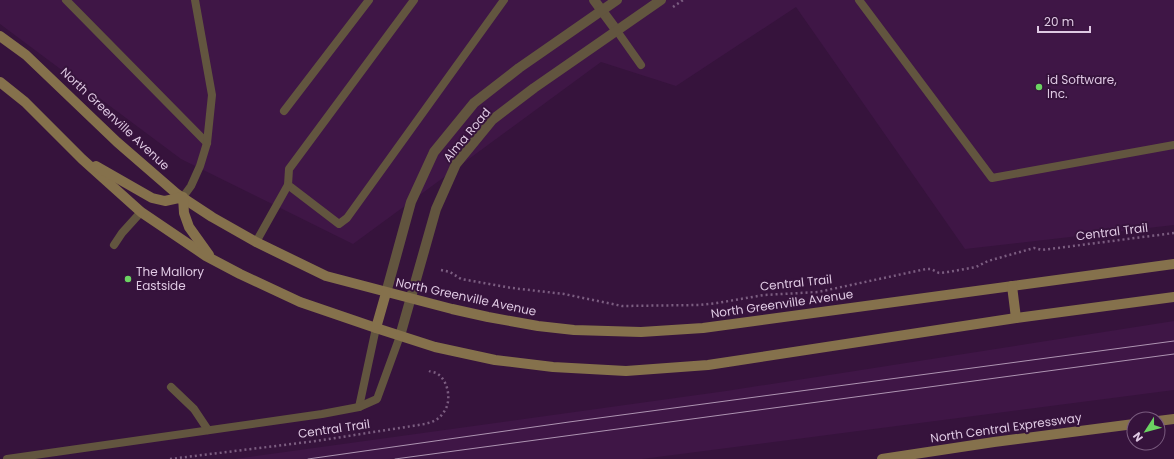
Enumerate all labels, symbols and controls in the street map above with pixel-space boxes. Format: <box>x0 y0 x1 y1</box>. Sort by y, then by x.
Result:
scale bar <box>1038 8 1090 34</box>
text: 20 m <box>1044 13 1074 30</box>
street label: North Greenville Avenue <box>57 63 174 174</box>
place label: id Software, Inc. <box>1047 71 1117 102</box>
marker: id Software, Inc. <box>1034 82 1044 92</box>
street label: Alma Road <box>439 104 494 165</box>
street label: Central Trail <box>1075 219 1149 244</box>
place label: The Mallory Eastside <box>136 263 204 294</box>
street label: Central Trail <box>759 270 833 295</box>
street label: North Greenville Avenue <box>394 273 538 320</box>
marker: The Mallory Eastside <box>123 274 133 284</box>
street label: North Greenville Avenue <box>710 285 854 322</box>
street label: North Central Expressway <box>929 408 1083 447</box>
north arrow <box>1126 411 1166 451</box>
street label: Central Trail <box>297 415 371 442</box>
text: N <box>1129 429 1147 445</box>

